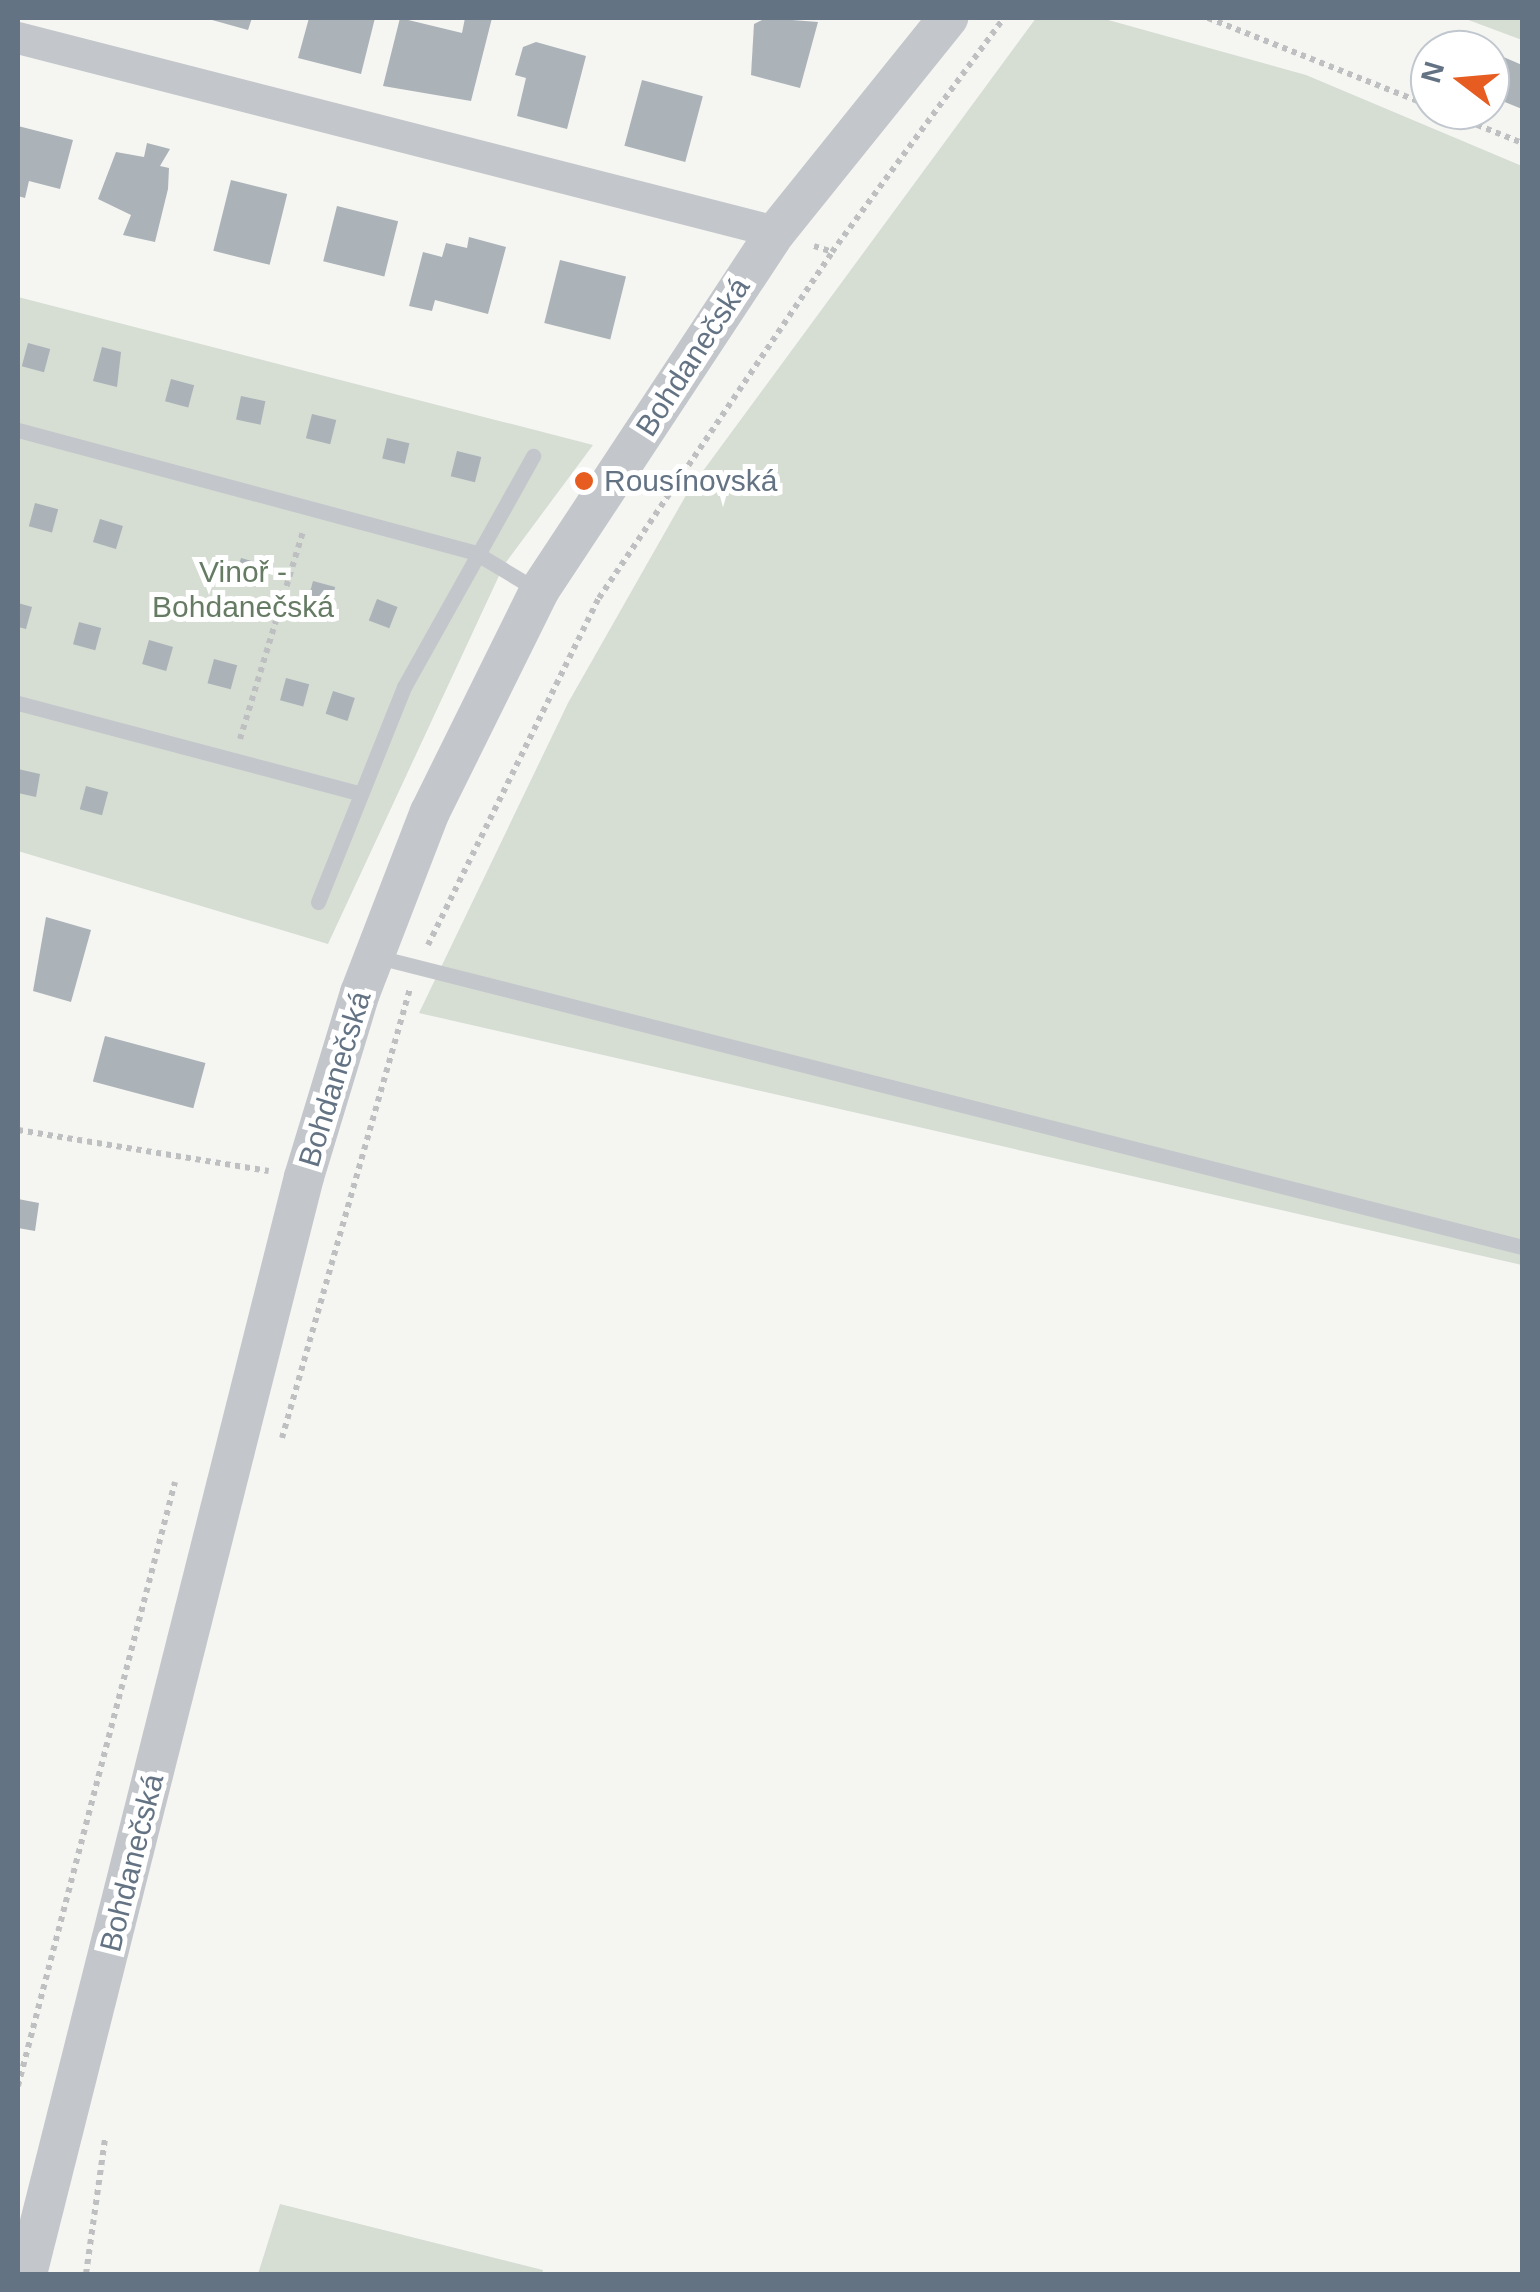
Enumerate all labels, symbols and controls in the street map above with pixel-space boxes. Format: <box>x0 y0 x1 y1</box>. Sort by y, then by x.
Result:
north arrow <box>1410 30 1510 130</box>
text: N <box>1415 58 1450 86</box>
street label: Bohdanečská <box>628 271 758 443</box>
place label: Rousínovská <box>604 463 777 499</box>
marker: Rousínovská <box>573 470 595 492</box>
park label: Vinoř - Bohdanečská <box>152 554 334 624</box>
street label: Bohdanečská <box>291 987 379 1171</box>
street label: Bohdanečská <box>93 1770 171 1956</box>

